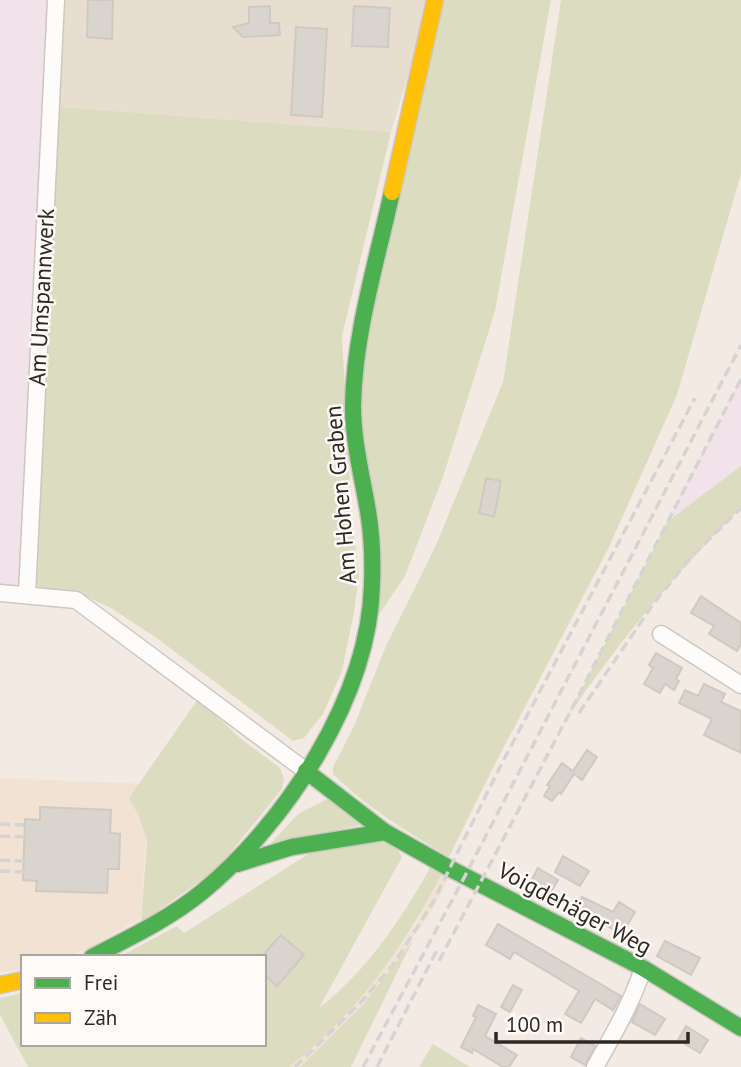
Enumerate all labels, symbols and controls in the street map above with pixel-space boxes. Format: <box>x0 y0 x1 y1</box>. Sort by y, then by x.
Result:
street label: Am Umspannwerk <box>22 207 60 387</box>
street label: Am Hohen Graben <box>318 405 362 585</box>
street label: Voigdehäger Weg <box>492 855 657 961</box>
legend <box>21 955 266 1046</box>
text: Frei <box>84 969 118 996</box>
scale bar <box>496 1000 688 1044</box>
text: Zäh <box>84 1004 117 1031</box>
text: 100 m <box>506 1011 563 1038</box>

